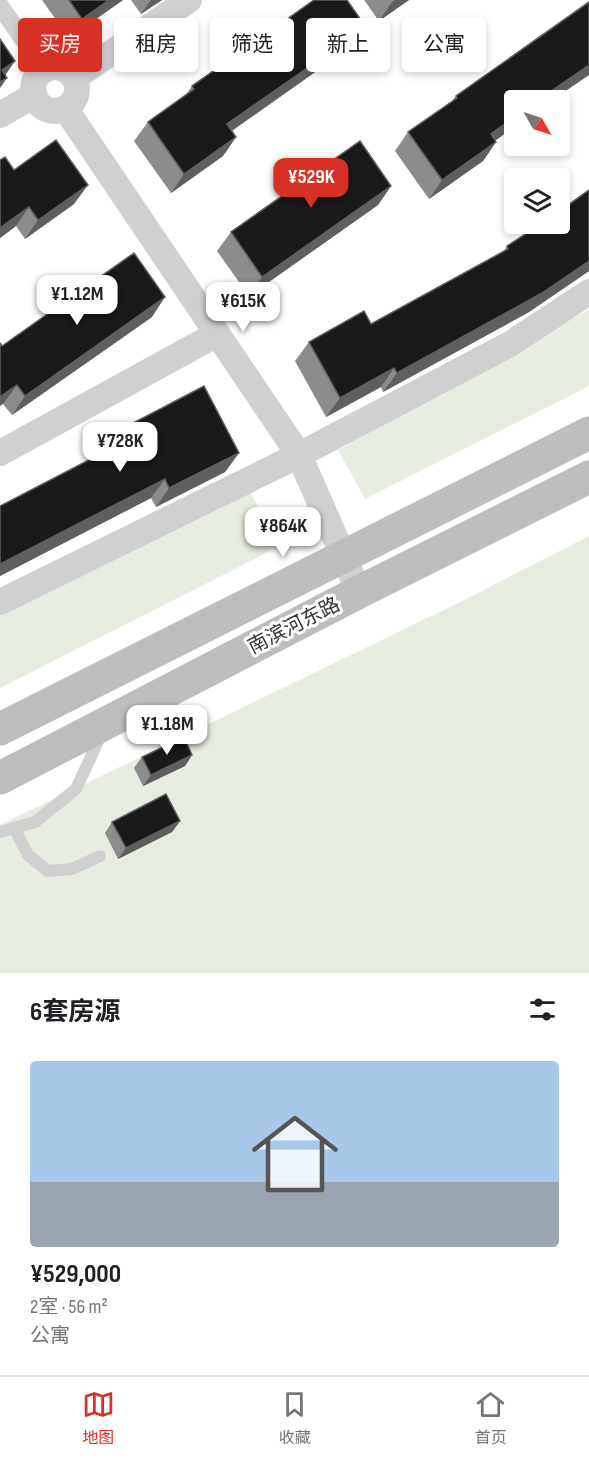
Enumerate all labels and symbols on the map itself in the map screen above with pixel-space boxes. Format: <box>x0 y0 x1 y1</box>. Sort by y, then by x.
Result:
north arrow <box>504 90 570 156</box>
pin: ¥529K <box>269 158 353 209</box>
pin: ¥1.12M <box>28 275 126 326</box>
pin: ¥615K <box>201 282 285 333</box>
pin: ¥728K <box>78 422 162 473</box>
pin: ¥864K <box>241 507 325 558</box>
street label: 南滨河东路 <box>244 593 344 659</box>
pin: ¥1.18M <box>118 705 216 756</box>

